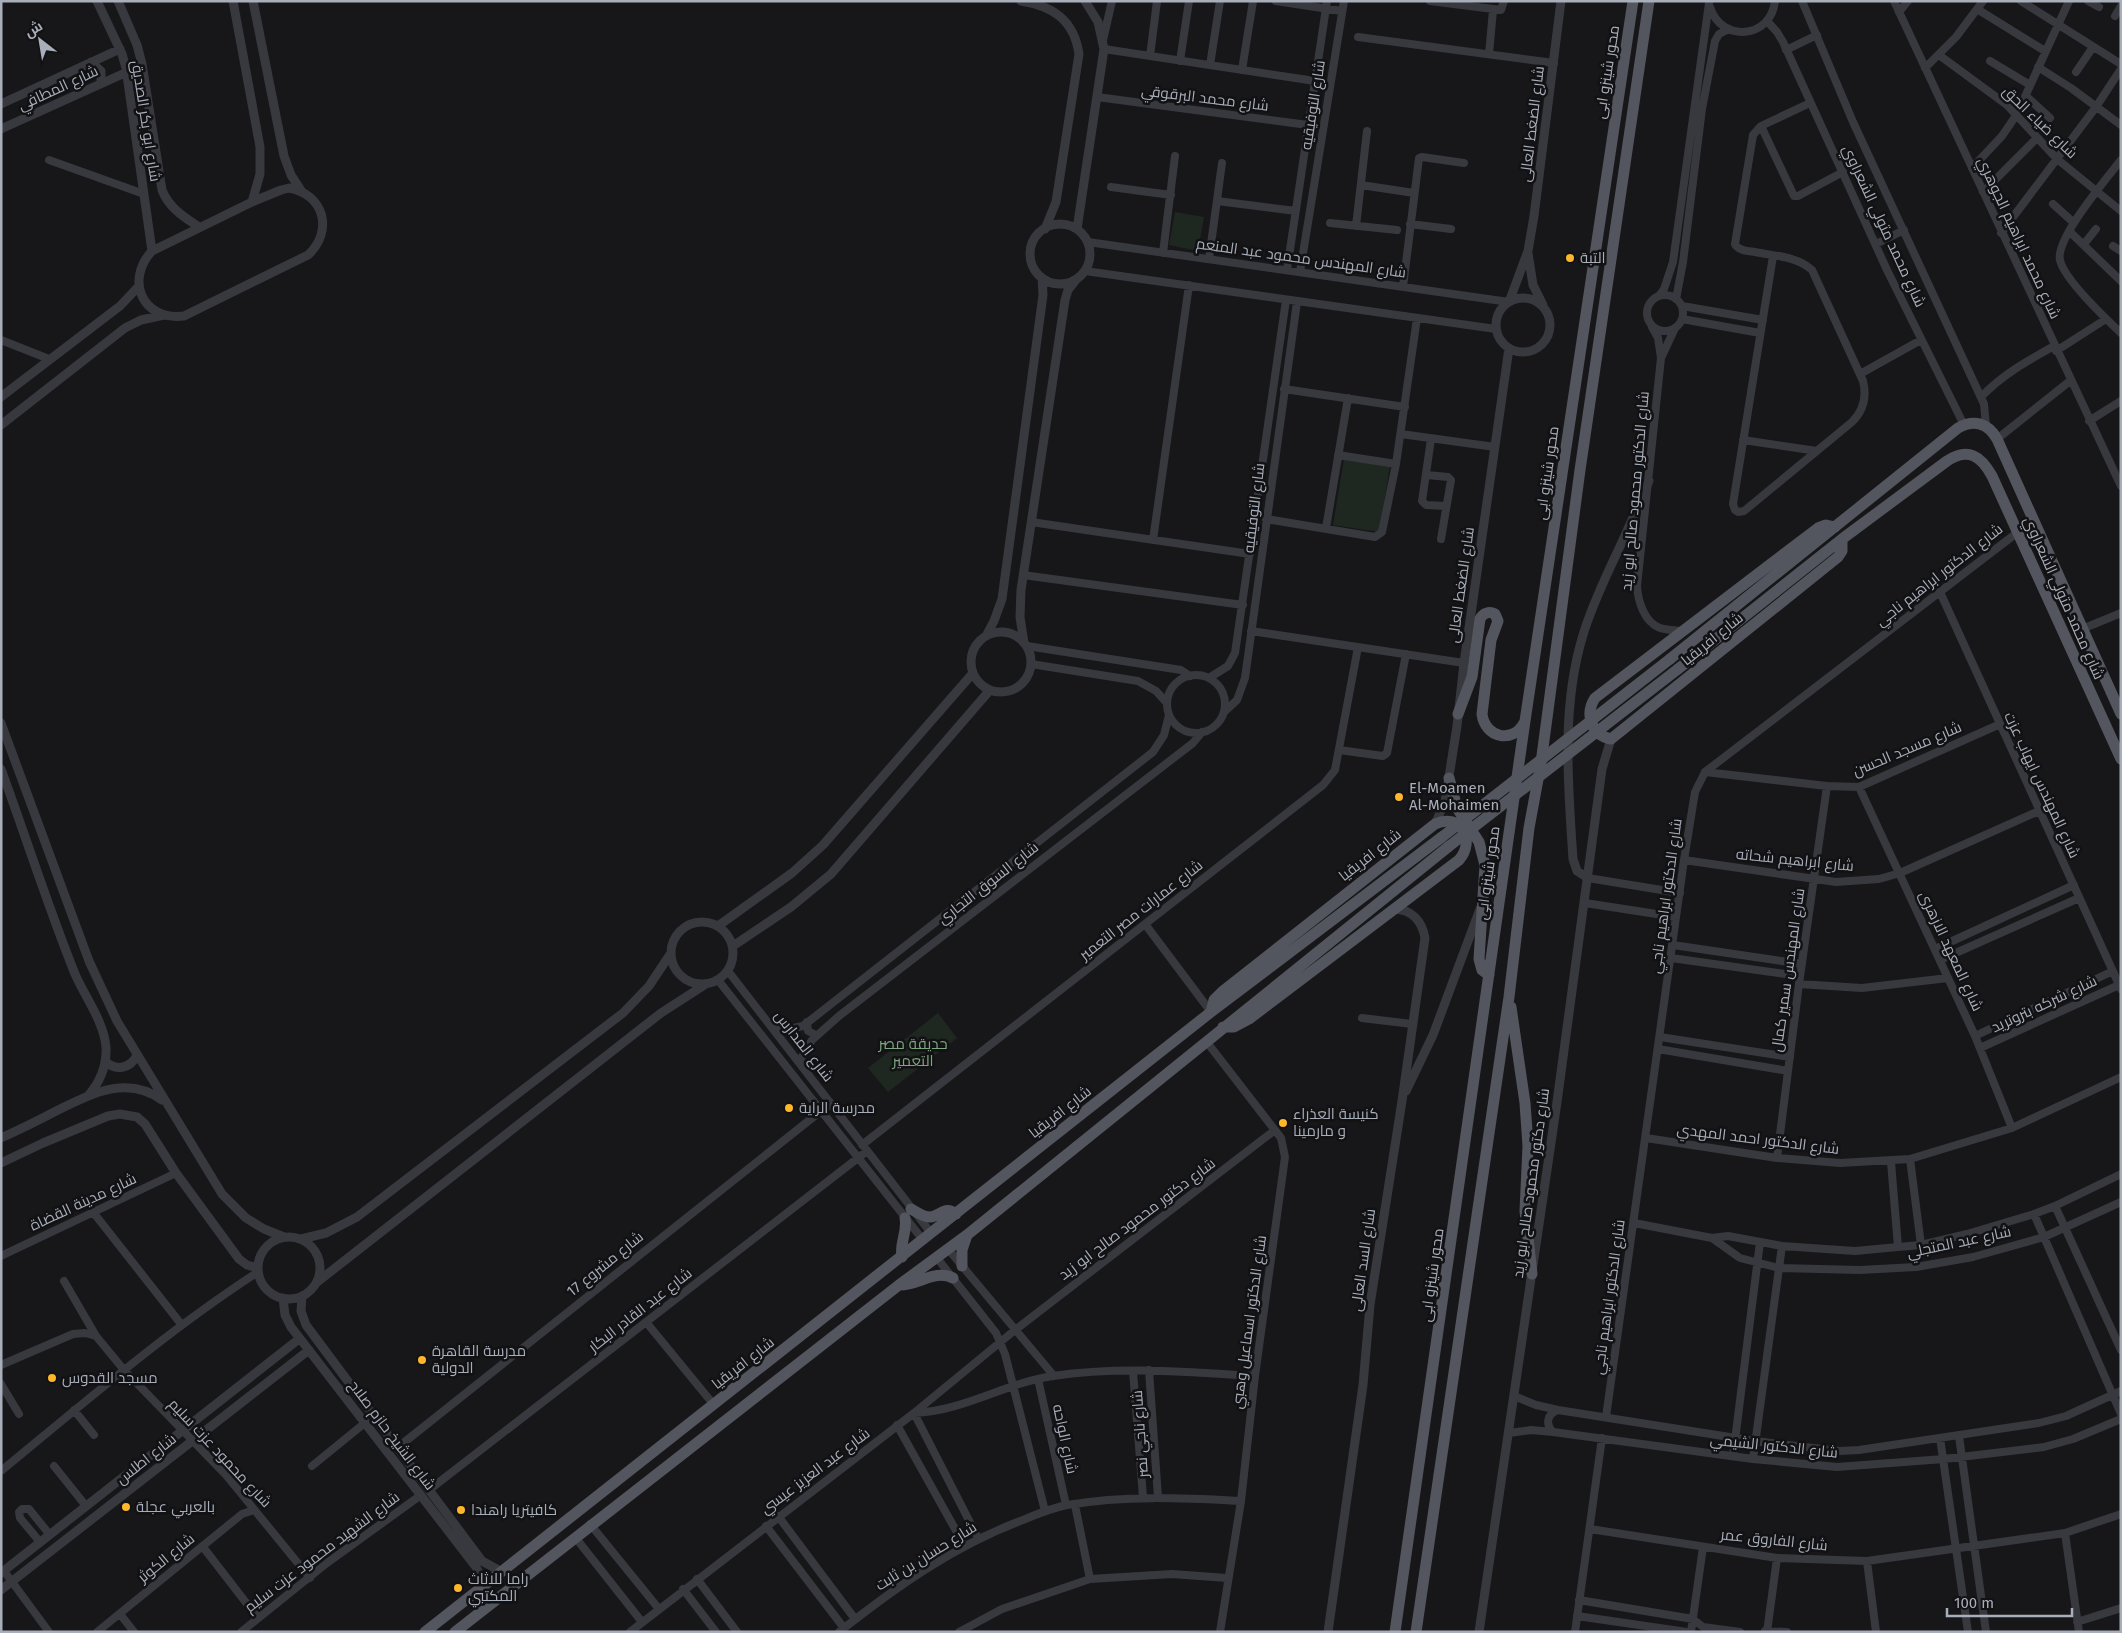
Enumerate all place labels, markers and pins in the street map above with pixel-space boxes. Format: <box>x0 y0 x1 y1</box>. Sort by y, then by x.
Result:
place label: التبة <box>1580 249 1606 267</box>
marker: التبة <box>1564 252 1576 264</box>
place label: El-Moamen Al-Mohaimen <box>1409 779 1499 814</box>
marker: El-Moamen Al-Mohaimen <box>1393 791 1405 803</box>
place label: مدرسة الراية <box>799 1099 875 1117</box>
marker: مدرسة الراية <box>783 1102 795 1114</box>
place label: كنيسة العذراء و مارمينا <box>1293 1105 1379 1140</box>
marker: كنيسة العذراء و مارمينا <box>1277 1117 1289 1129</box>
place label: مدرسة القاهرة الدولية <box>432 1342 526 1377</box>
marker: مدرسة القاهرة الدولية <box>416 1354 428 1366</box>
place label: مسجد القدوس <box>62 1369 158 1388</box>
marker: مسجد القدوس <box>46 1372 58 1384</box>
place label: بالعربي عجلة <box>136 1498 215 1519</box>
marker: بالعربي عجلة <box>120 1501 132 1513</box>
place label: كافيتريا راهندا <box>471 1501 557 1519</box>
marker: كافيتريا راهندا <box>455 1504 467 1516</box>
place label: راما للاثاث المكتبي <box>468 1570 528 1608</box>
marker: راما للاثاث المكتبي <box>452 1582 464 1594</box>

